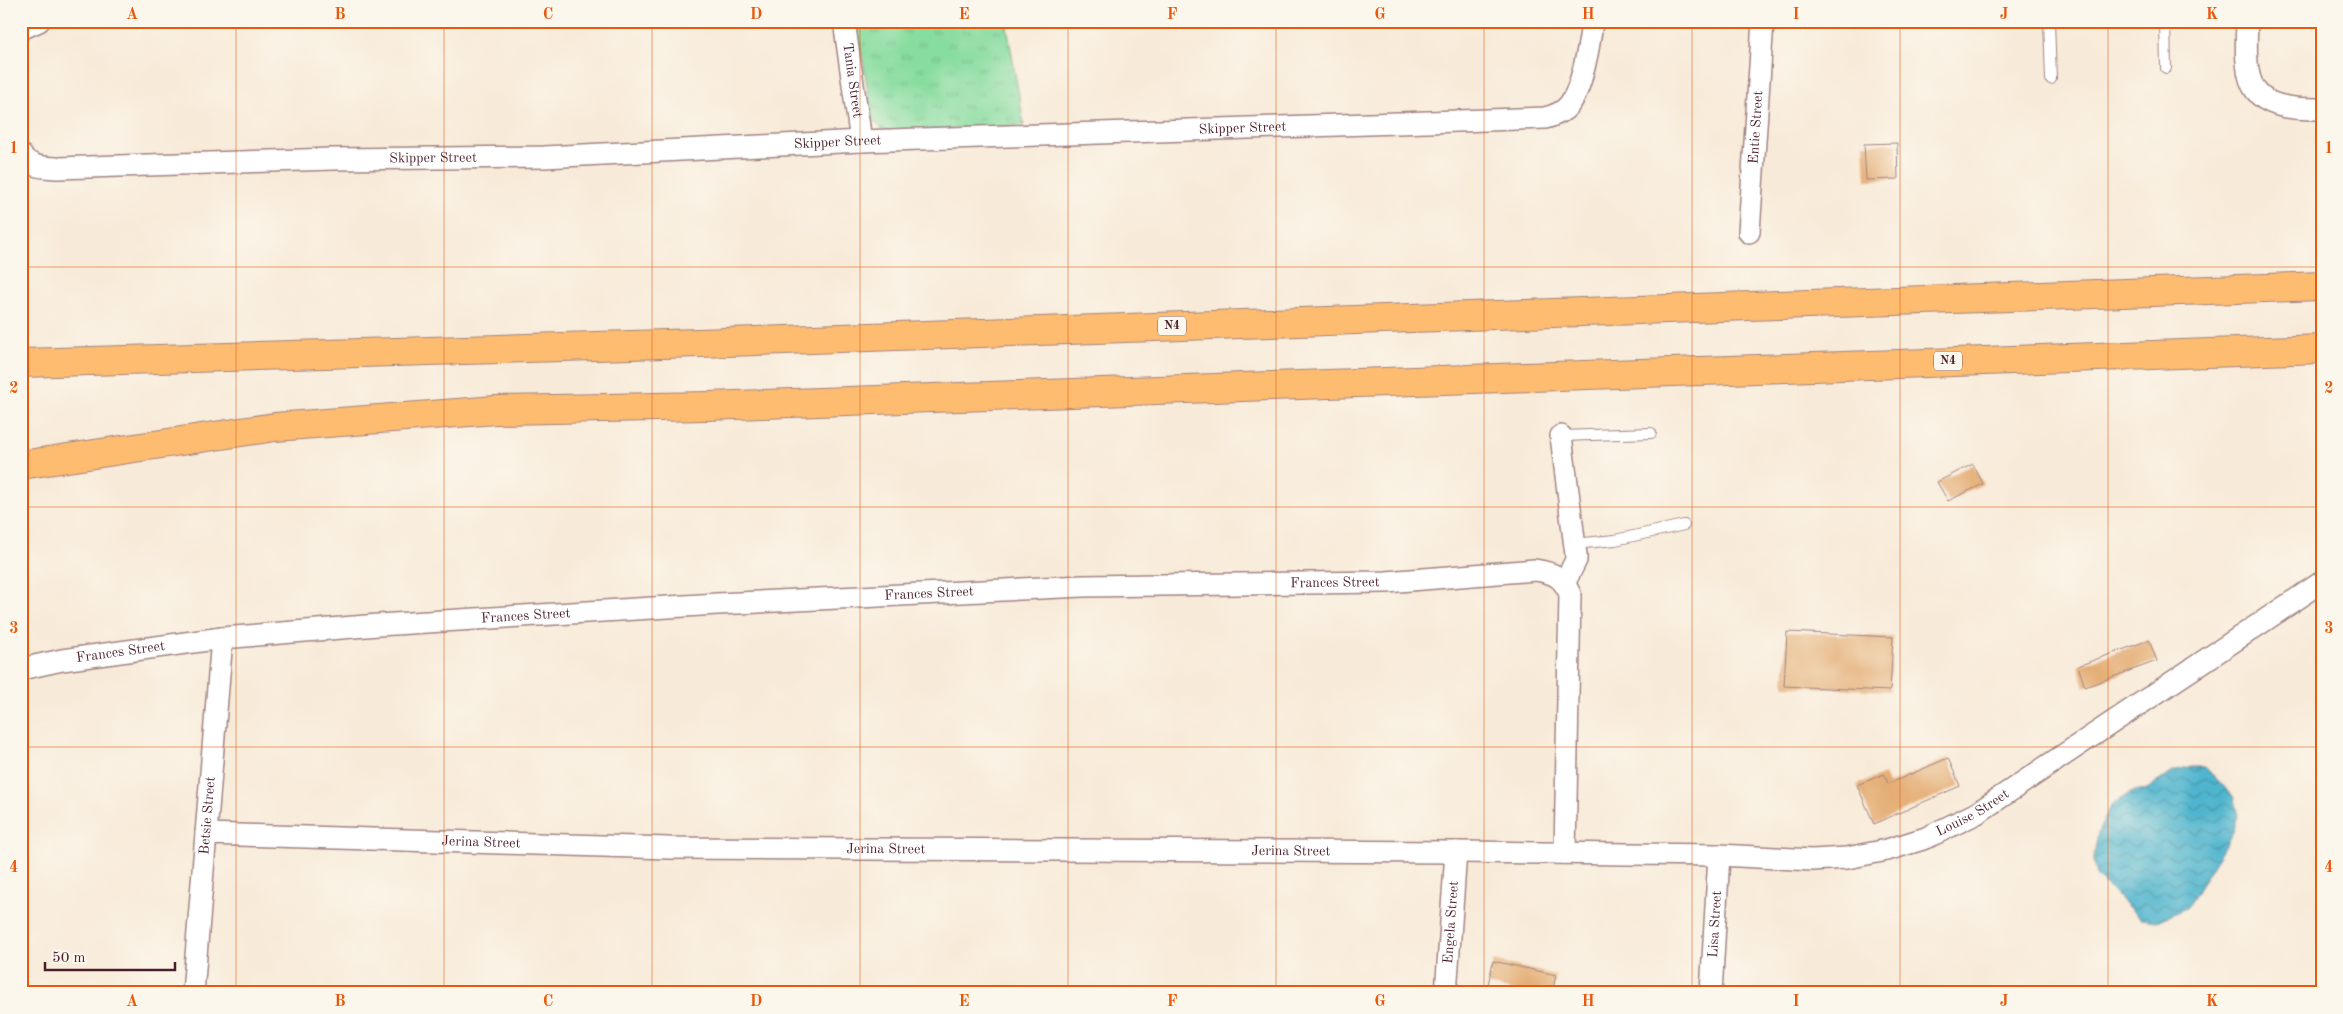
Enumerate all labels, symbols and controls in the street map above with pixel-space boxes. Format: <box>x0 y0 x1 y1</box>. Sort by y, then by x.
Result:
text: A <box>126 7 138 23</box>
text: B <box>334 7 346 23</box>
text: C <box>543 7 553 23</box>
text: D <box>750 7 762 23</box>
text: E <box>958 7 970 23</box>
text: F <box>1167 7 1178 23</box>
text: G <box>1374 7 1386 23</box>
text: H <box>1581 7 1595 23</box>
text: I <box>1792 7 1800 23</box>
text: J <box>2000 7 2009 23</box>
text: K <box>2206 7 2218 23</box>
street label: Tania Street <box>840 42 865 119</box>
street label: Entie Street <box>1747 90 1765 164</box>
street label: Skipper Street <box>1198 120 1286 137</box>
street label: Skipper Street <box>794 133 882 151</box>
text: 1 <box>9 141 19 157</box>
text: 1 <box>2324 141 2334 157</box>
street label: Skipper Street <box>389 151 477 165</box>
road number: N4 <box>1158 316 1186 336</box>
road number: N4 <box>1934 352 1962 371</box>
text: 2 <box>9 381 19 397</box>
text: 2 <box>2324 381 2334 397</box>
street label: Frances Street <box>1290 575 1380 590</box>
street label: Frances Street <box>884 584 974 603</box>
street label: Frances Street <box>481 606 571 626</box>
text: 3 <box>9 621 19 637</box>
text: 3 <box>2324 621 2334 637</box>
street label: Frances Street <box>75 639 166 665</box>
street label: Betsie Street <box>197 776 218 855</box>
street label: Louise Street <box>1934 787 2012 839</box>
street label: Jerina Street <box>441 834 521 851</box>
street label: Jerina Street <box>846 842 925 856</box>
street label: Jerina Street <box>1251 844 1330 858</box>
text: 4 <box>9 860 19 876</box>
text: 4 <box>2324 860 2334 876</box>
street label: Engela Street <box>1441 880 1461 964</box>
street label: Lisa Street <box>1706 890 1724 958</box>
scale bar <box>45 939 175 971</box>
text: 50 m <box>52 951 86 966</box>
text: A <box>126 994 138 1010</box>
text: B <box>334 994 346 1010</box>
text: C <box>543 994 553 1010</box>
text: D <box>750 994 762 1010</box>
text: E <box>958 994 970 1010</box>
text: F <box>1167 994 1178 1010</box>
text: G <box>1374 994 1386 1010</box>
text: H <box>1581 994 1595 1010</box>
text: I <box>1792 994 1800 1010</box>
text: J <box>2000 994 2009 1010</box>
text: K <box>2206 994 2218 1010</box>

